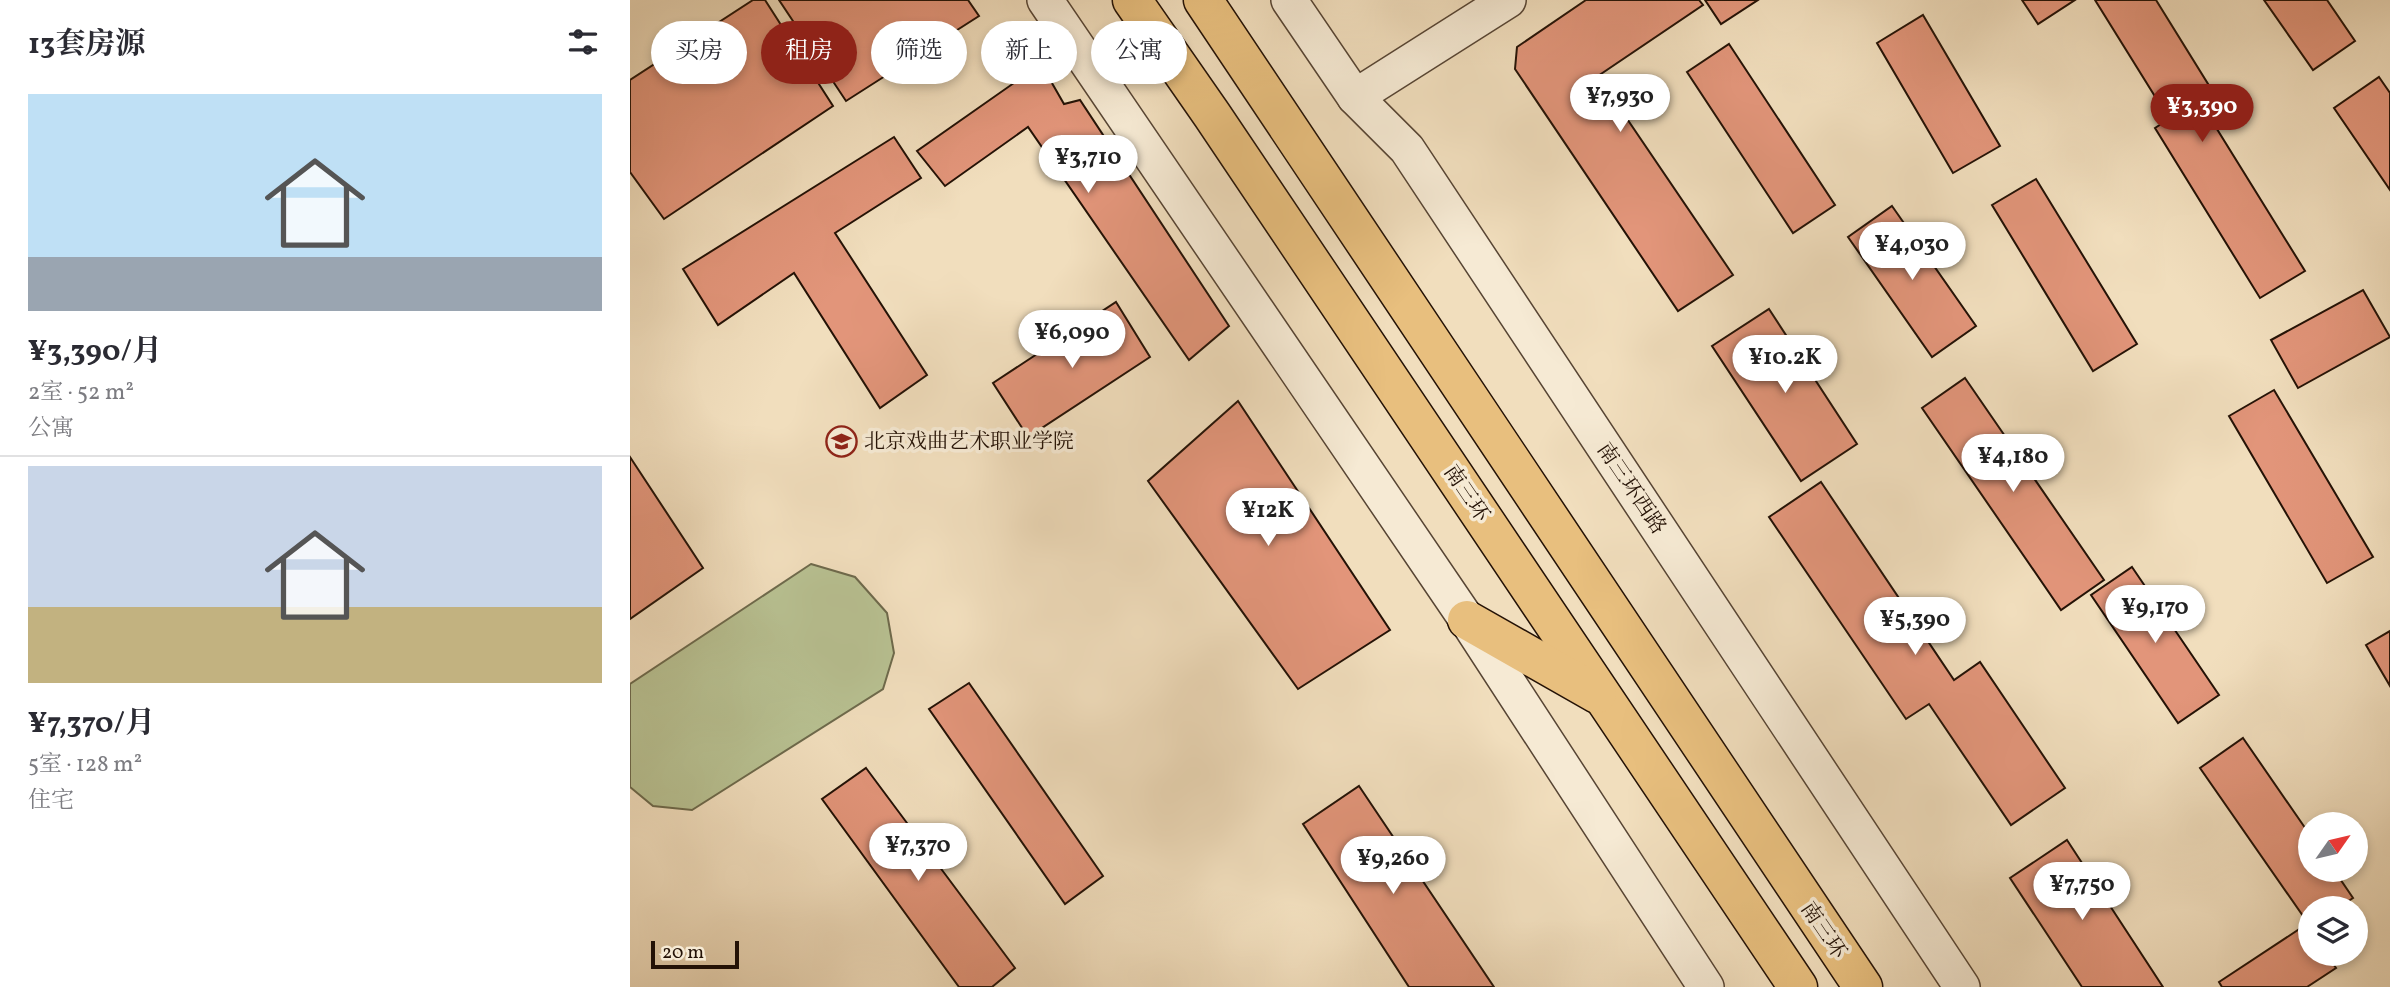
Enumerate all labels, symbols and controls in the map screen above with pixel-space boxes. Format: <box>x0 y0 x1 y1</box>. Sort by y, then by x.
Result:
chip: 买房 <box>651 21 747 84</box>
chip: 租房 <box>761 21 857 84</box>
chip: 筛选 <box>871 21 967 84</box>
chip: 新上 <box>981 21 1077 84</box>
chip: 公寓 <box>1091 21 1187 84</box>
icon: filters <box>564 23 602 61</box>
text: 13套房源 <box>28 24 145 66</box>
pin: ¥7,930 <box>1563 74 1677 134</box>
text: ¥7,930 <box>1586 81 1654 113</box>
pin: ¥3,390 <box>2145 85 2259 144</box>
text: ¥3,390 <box>2167 91 2237 123</box>
pin: ¥3,710 <box>1031 136 1145 195</box>
icon: home <box>252 140 378 266</box>
text: ¥3,710 <box>1055 142 1121 174</box>
pin: ¥4,030 <box>1855 222 1969 282</box>
text: ¥4,030 <box>1875 229 1949 261</box>
pin: ¥6,090 <box>1015 310 1129 370</box>
text: ¥6,090 <box>1034 317 1110 349</box>
text: ¥3,390/月 <box>28 331 162 373</box>
pin: ¥10.2K <box>1728 336 1842 395</box>
text: ¥10.2K <box>1748 342 1822 374</box>
text: 2室 · 52 m² <box>28 377 134 409</box>
text: 公寓 <box>28 413 74 445</box>
school or university icon: 北京戏曲艺术职业学院 <box>824 424 858 458</box>
place label: 北京戏曲艺术职业学院 <box>864 428 1074 457</box>
pin: ¥4,180 <box>1956 434 2070 494</box>
street label: 南三环西路 <box>1589 437 1672 540</box>
text: ¥4,180 <box>1977 441 2049 473</box>
street label: 南三环 <box>1436 460 1495 528</box>
pin: ¥12K <box>1227 489 1309 548</box>
text: ¥12K <box>1242 495 1294 527</box>
icon: home <box>252 512 378 638</box>
pin: ¥9,170 <box>2098 586 2212 645</box>
text: ¥9,170 <box>2121 592 2189 624</box>
pin: ¥5,390 <box>1858 598 1972 657</box>
text: ¥5,390 <box>1880 604 1950 636</box>
text: ¥7,370/月 <box>28 703 155 745</box>
text: 5室 · 128 m² <box>28 749 142 781</box>
text: 住宅 <box>28 785 74 817</box>
north arrow <box>2298 812 2368 882</box>
map controls <box>2298 812 2368 966</box>
pin: ¥7,370 <box>861 824 975 883</box>
text: ¥7,370 <box>885 830 951 862</box>
pin: ¥9,260 <box>1336 836 1450 896</box>
text: ¥9,260 <box>1357 843 1429 875</box>
pin: ¥7,750 <box>2025 862 2139 922</box>
text: ¥7,750 <box>2049 869 2115 901</box>
button: layers <box>2298 896 2368 966</box>
street label: 南三环 <box>1793 897 1852 965</box>
scale bar <box>651 938 738 970</box>
text: 20 m <box>662 940 704 966</box>

